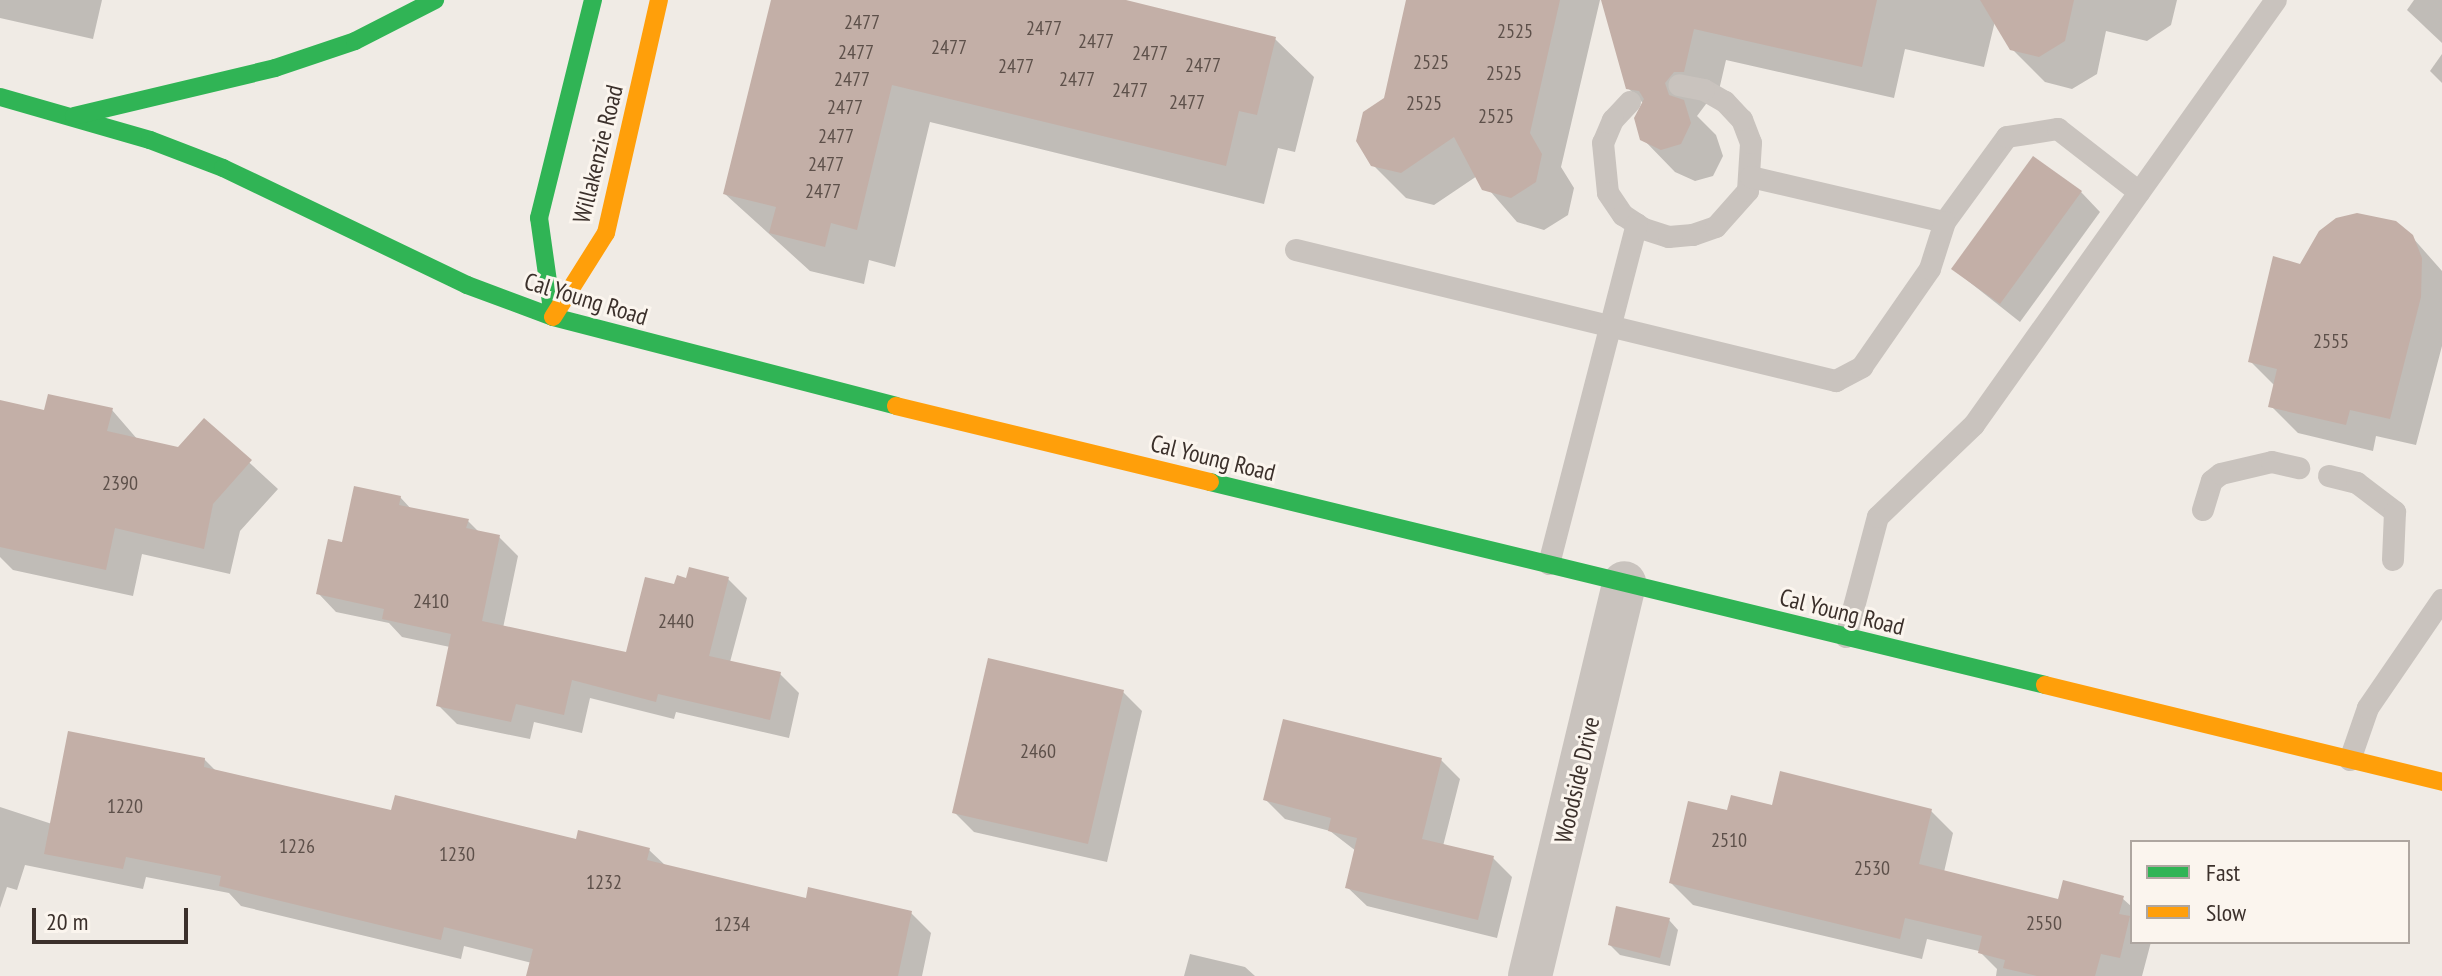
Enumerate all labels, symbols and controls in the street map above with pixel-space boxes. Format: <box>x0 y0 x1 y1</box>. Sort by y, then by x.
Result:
house number: 2477 <box>844 10 880 34</box>
house number: 2477 <box>1026 16 1062 40</box>
house number: 2525 <box>1497 19 1533 43</box>
house number: 2477 <box>1078 29 1114 53</box>
house number: 2477 <box>931 35 967 59</box>
house number: 2477 <box>838 40 874 64</box>
house number: 2477 <box>1132 41 1168 65</box>
house number: 2525 <box>1413 50 1449 74</box>
house number: 2477 <box>1185 53 1221 77</box>
house number: 2477 <box>998 54 1034 78</box>
house number: 2525 <box>1486 61 1522 85</box>
house number: 2477 <box>834 67 870 91</box>
house number: 2477 <box>1059 67 1095 91</box>
house number: 2477 <box>1112 78 1148 102</box>
street label: Willakenzie Road <box>567 82 629 226</box>
house number: 2477 <box>1169 90 1205 114</box>
house number: 2525 <box>1406 91 1442 115</box>
house number: 2477 <box>827 95 863 119</box>
house number: 2525 <box>1478 104 1514 128</box>
house number: 2477 <box>818 124 854 148</box>
house number: 2477 <box>808 152 844 176</box>
house number: 2477 <box>805 179 841 203</box>
street label: Cal Young Road <box>521 267 651 331</box>
house number: 2555 <box>2313 329 2349 353</box>
street label: Cal Young Road <box>1147 429 1279 487</box>
house number: 2390 <box>102 471 138 495</box>
street label: Cal Young Road <box>1776 583 1908 641</box>
house number: 2410 <box>413 589 449 613</box>
house number: 2440 <box>658 609 694 633</box>
street label: Woodside Drive <box>1548 714 1606 846</box>
house number: 2460 <box>1020 739 1056 763</box>
house number: 1220 <box>107 794 143 818</box>
house number: 2510 <box>1711 828 1747 852</box>
house number: 1226 <box>279 834 315 858</box>
legend <box>2130 840 2410 944</box>
house number: 1230 <box>439 842 475 866</box>
house number: 2530 <box>1854 856 1890 880</box>
text: Fast <box>2206 857 2240 888</box>
house number: 1232 <box>586 870 622 894</box>
scale bar <box>36 892 192 942</box>
text: Slow <box>2206 897 2246 928</box>
text: 20 m <box>46 906 88 937</box>
house number: 2550 <box>2026 911 2062 935</box>
house number: 1234 <box>714 912 750 936</box>

